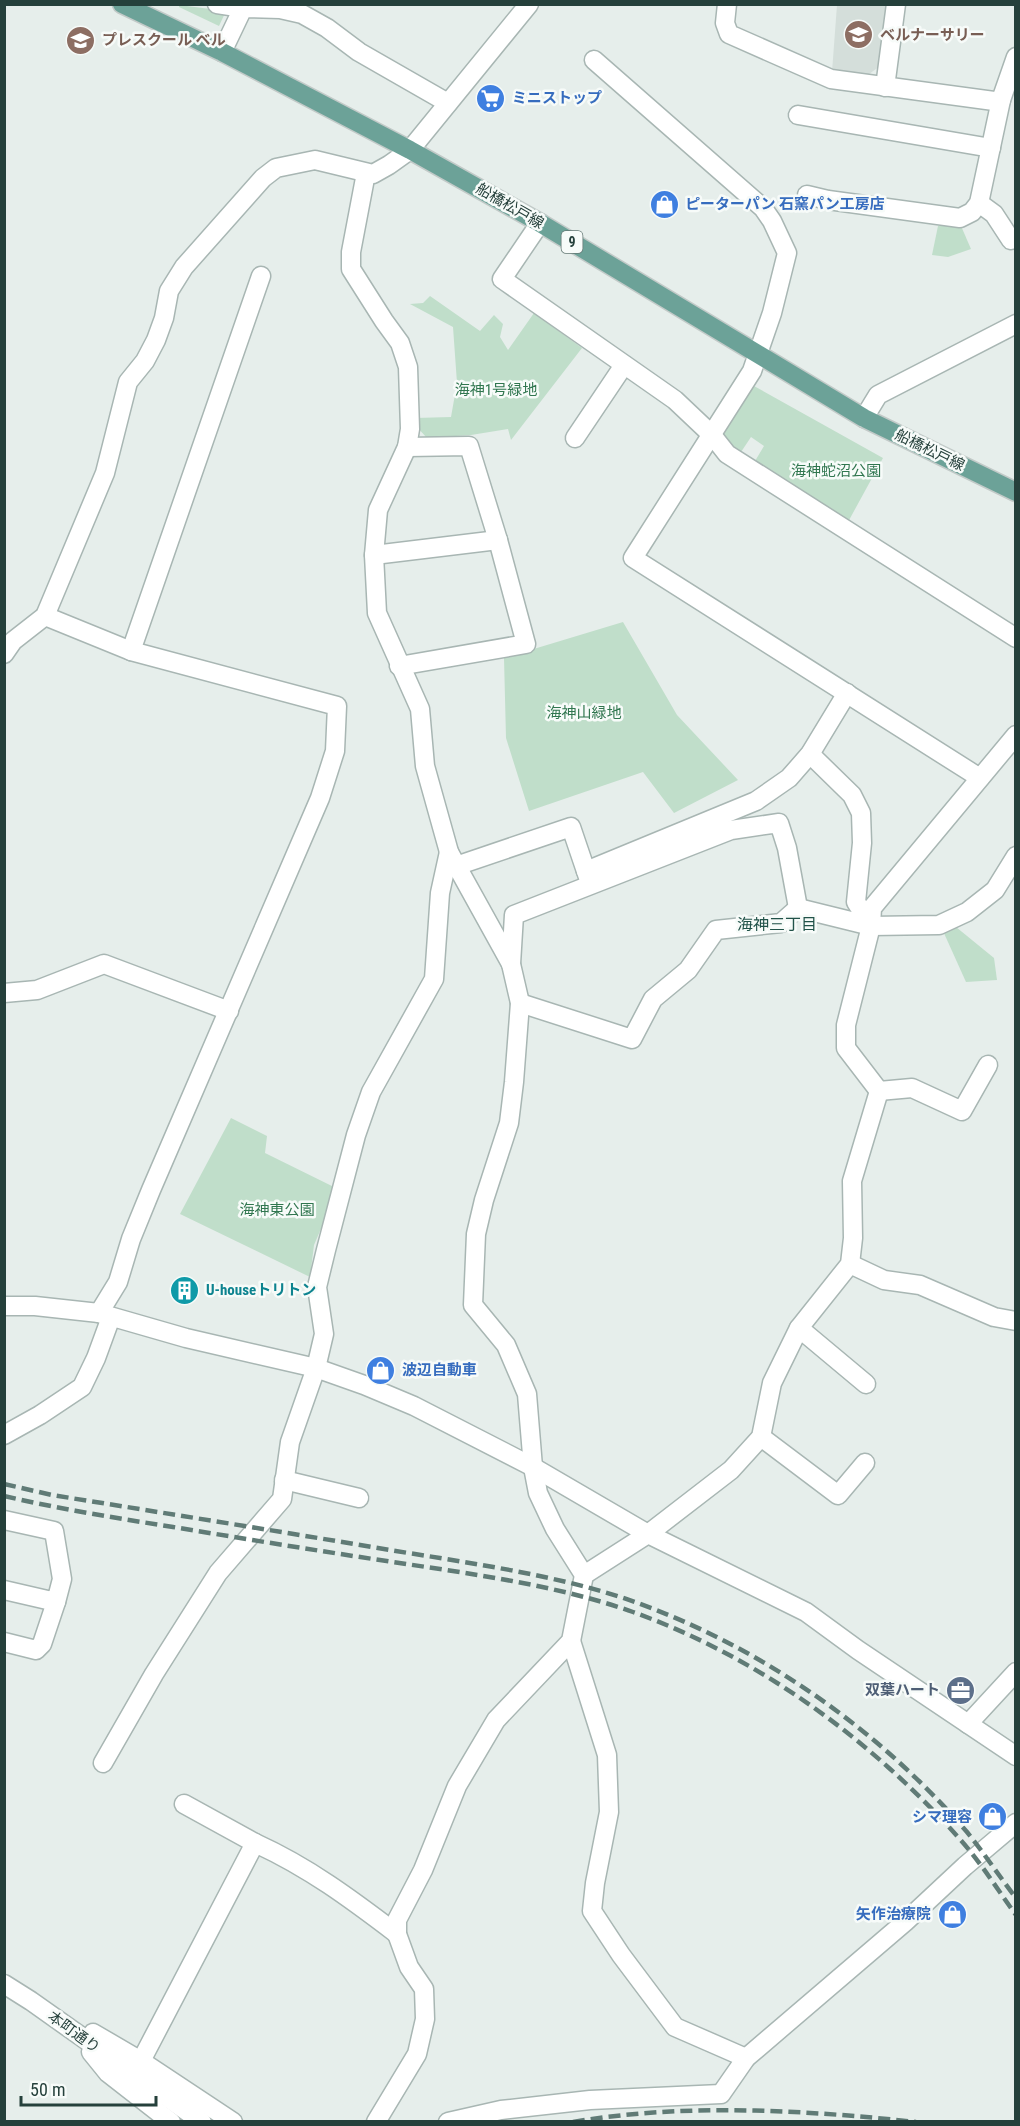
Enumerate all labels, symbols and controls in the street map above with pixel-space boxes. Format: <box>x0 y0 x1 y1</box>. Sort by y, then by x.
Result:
school or university icon: ベルナーサリー <box>843 19 875 51</box>
school or university icon: プレスクール ベル <box>65 24 97 56</box>
place label: ベルナーサリー <box>880 26 985 44</box>
place label: プレスクール ベル <box>102 31 225 49</box>
supermarket icon: ミニストップ <box>475 82 507 114</box>
place label: ミニストップ <box>512 89 602 107</box>
street label: 船橋松戸線 <box>473 179 547 233</box>
shop icon: ピーターパン 石窯パン工房店 <box>648 188 680 220</box>
place label: ピーターパン 石窯パン工房店 <box>685 195 885 213</box>
road number: 9 <box>562 231 582 253</box>
park label: 海神1号緑地 <box>455 381 537 399</box>
street label: 船橋松戸線 <box>892 425 968 475</box>
park label: 海神蛇沼公園 <box>791 462 881 480</box>
park label: 海神山緑地 <box>546 704 622 722</box>
district label: 海神三丁目 <box>737 915 817 934</box>
park label: 海神東公園 <box>239 1201 315 1219</box>
building icon: U-houseトリトン <box>169 1274 201 1306</box>
place label: U-houseトリトン <box>206 1281 316 1299</box>
shop icon: 波辺自動車 <box>365 1354 397 1386</box>
place label: 波辺自動車 <box>402 1361 477 1379</box>
office icon: 双葉ハート <box>945 1674 977 1706</box>
place label: 双葉ハート <box>865 1681 940 1699</box>
shop icon: シマ理容 <box>977 1801 1009 1833</box>
place label: シマ理容 <box>912 1808 972 1826</box>
shop icon: 矢作治療院 <box>936 1898 968 1930</box>
place label: 矢作治療院 <box>856 1905 931 1923</box>
street label: 本町通り <box>44 2007 104 2057</box>
scale bar <box>21 2069 156 2107</box>
text: 50 m <box>30 2079 65 2100</box>

